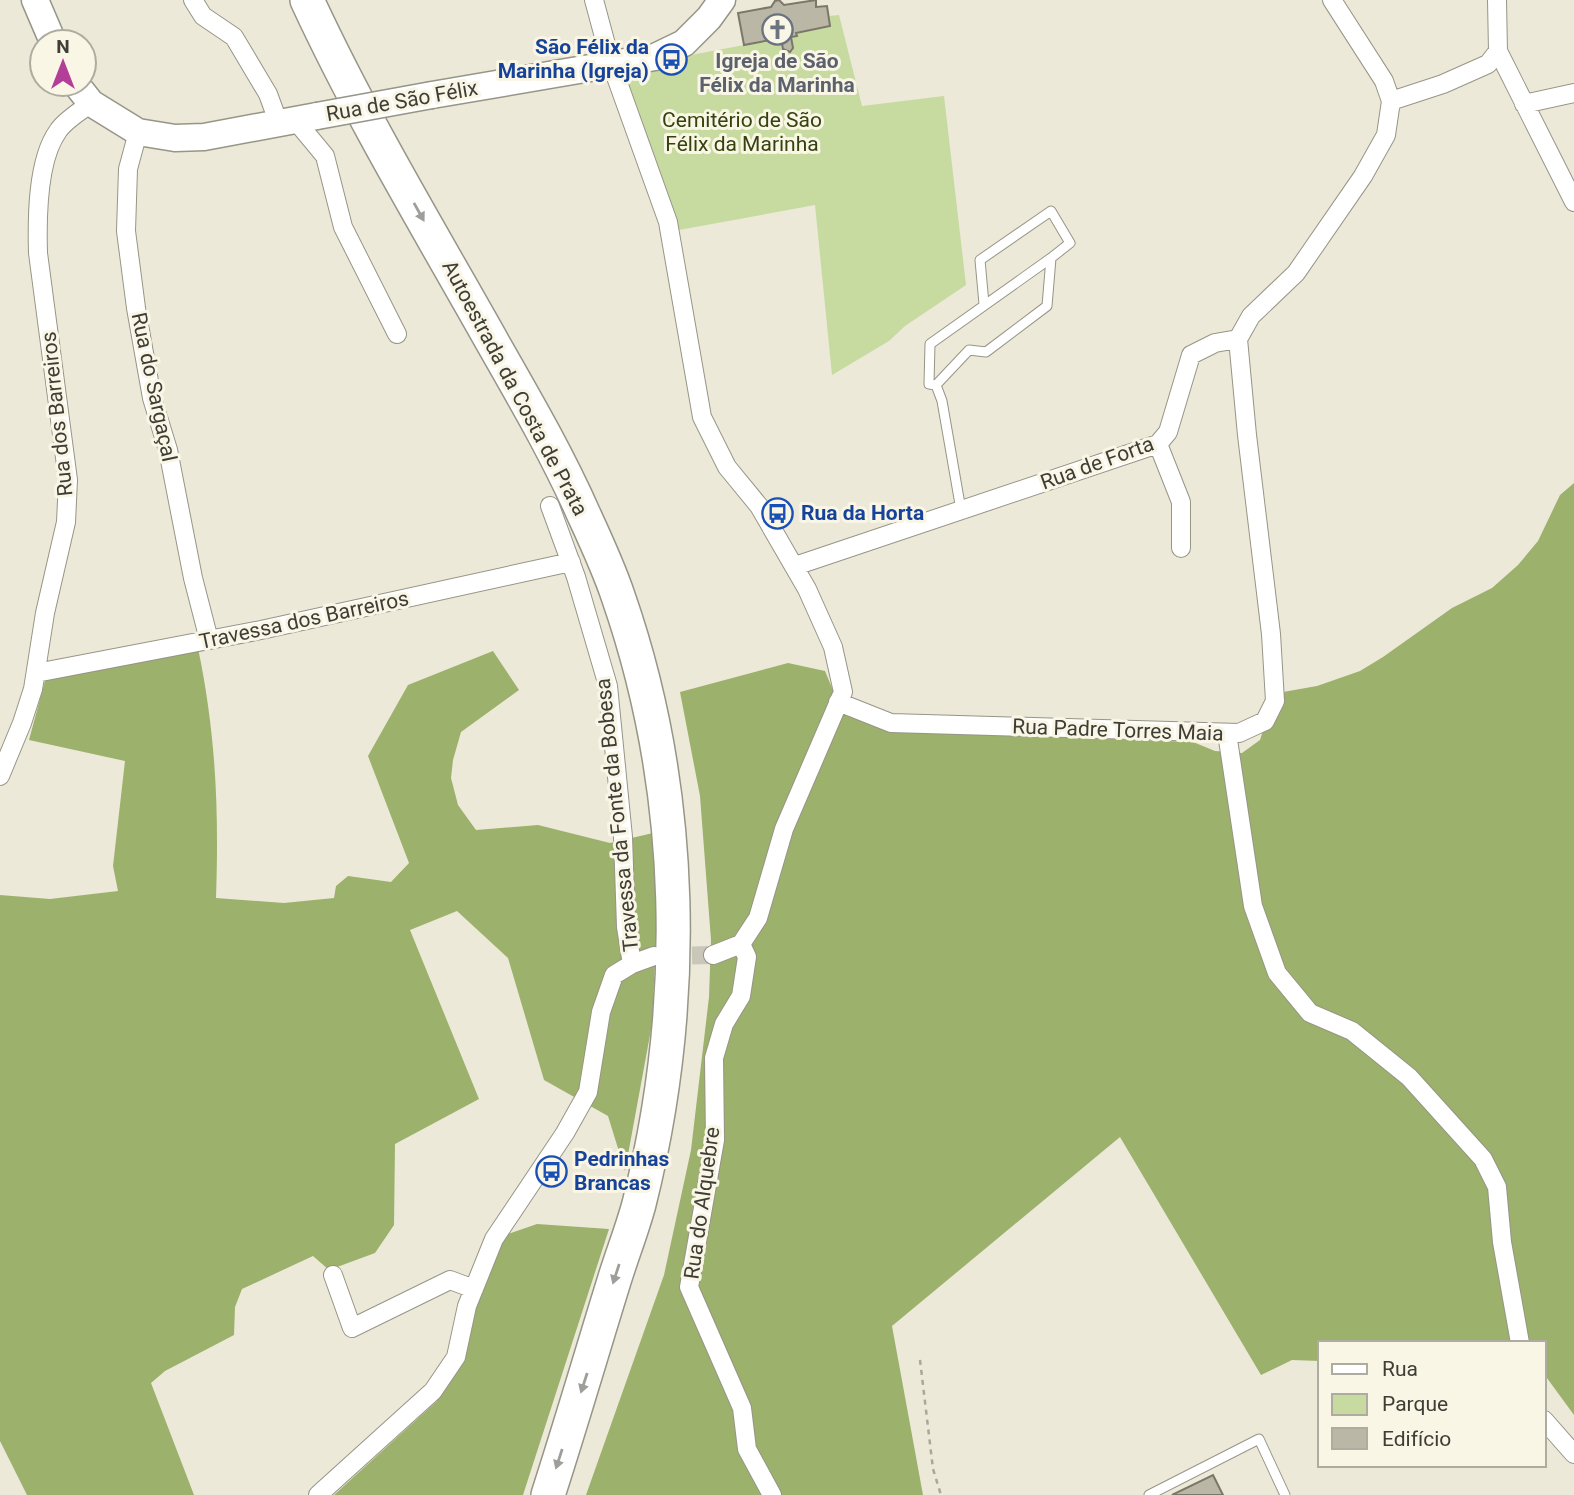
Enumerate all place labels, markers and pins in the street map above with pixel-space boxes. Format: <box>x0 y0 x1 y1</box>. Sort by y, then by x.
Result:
church icon: Igreja de São Félix da Marinha <box>760 12 794 46</box>
place label: São Félix da Marinha (Igreja) <box>498 35 649 83</box>
bus stop icon: São Félix da Marinha (Igreja) <box>655 42 689 76</box>
place label: Igreja de São Félix da Marinha <box>699 49 855 97</box>
bus stop icon: Rua da Horta <box>761 496 795 530</box>
place label: Rua da Horta <box>801 501 924 525</box>
place label: Pedrinhas Brancas <box>574 1147 670 1195</box>
bus stop icon: Pedrinhas Brancas <box>534 1154 568 1188</box>

